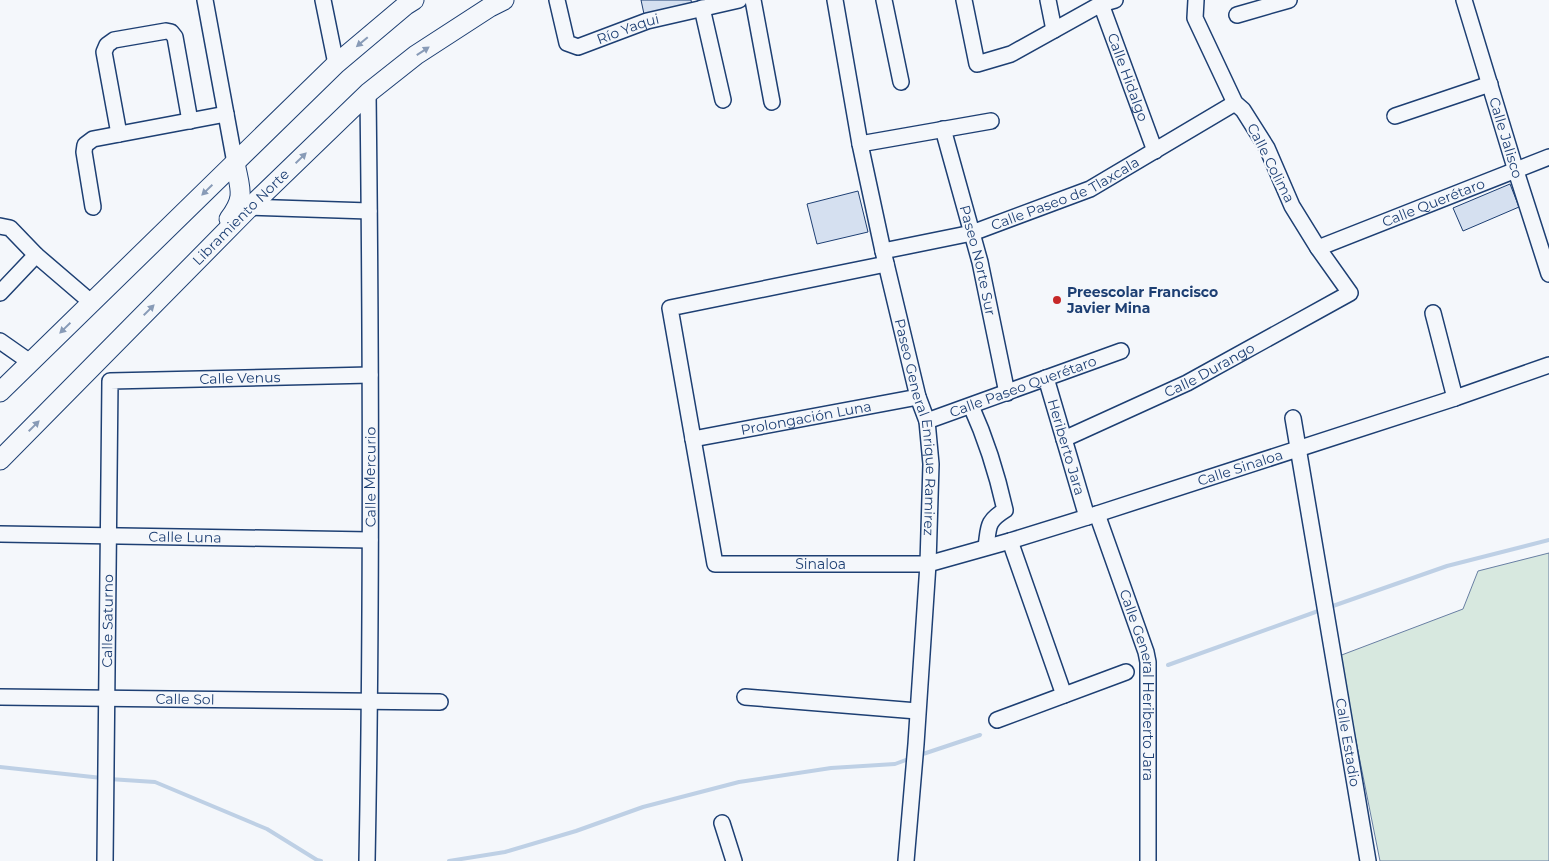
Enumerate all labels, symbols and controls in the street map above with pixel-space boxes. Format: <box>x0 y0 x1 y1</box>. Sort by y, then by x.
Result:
street label: Río Yaqui <box>594 10 661 48</box>
street label: Calle Hidalgo <box>1103 31 1152 124</box>
one-way arrow <box>356 36 369 47</box>
one-way arrow <box>416 46 429 56</box>
street label: Calle Jalisco <box>1485 95 1527 181</box>
street label: Calle Colima <box>1243 120 1299 206</box>
one-way arrow <box>294 152 306 164</box>
street label: Calle Paseo de Tlaxcala <box>988 153 1142 234</box>
street label: Libramiento Norte <box>189 165 293 269</box>
street label: Calle Querétaro <box>1379 174 1488 231</box>
one-way arrow <box>201 184 213 196</box>
street label: Paseo Norte Sur <box>956 203 1000 318</box>
place label: Preescolar Francisco Javier Mina <box>1066 283 1218 317</box>
marker: Preescolar Francisco Javier Mina <box>1051 294 1063 306</box>
one-way arrow <box>143 304 155 316</box>
street label: Paseo General Enrique Ramirez <box>891 317 940 536</box>
one-way arrow <box>60 322 72 334</box>
street label: Calle Durango <box>1161 338 1258 401</box>
street label: Calle Paseo Querétaro <box>947 352 1099 421</box>
street label: Calle Venus <box>199 368 281 388</box>
street label: Prolongación Luna <box>739 397 873 439</box>
street label: Heriberto Jara <box>1044 397 1089 497</box>
one-way arrow <box>28 420 40 432</box>
street label: Calle Mercurio <box>361 427 380 527</box>
street label: Calle Sinaloa <box>1195 445 1285 490</box>
street label: Calle Luna <box>148 527 222 547</box>
street label: Sinaloa <box>795 555 846 573</box>
street label: Calle Saturno <box>98 574 117 668</box>
street label: Calle General Heriberto Jara <box>1115 587 1157 781</box>
street label: Calle Sol <box>155 690 215 708</box>
street label: Calle Estadio <box>1332 697 1364 788</box>

